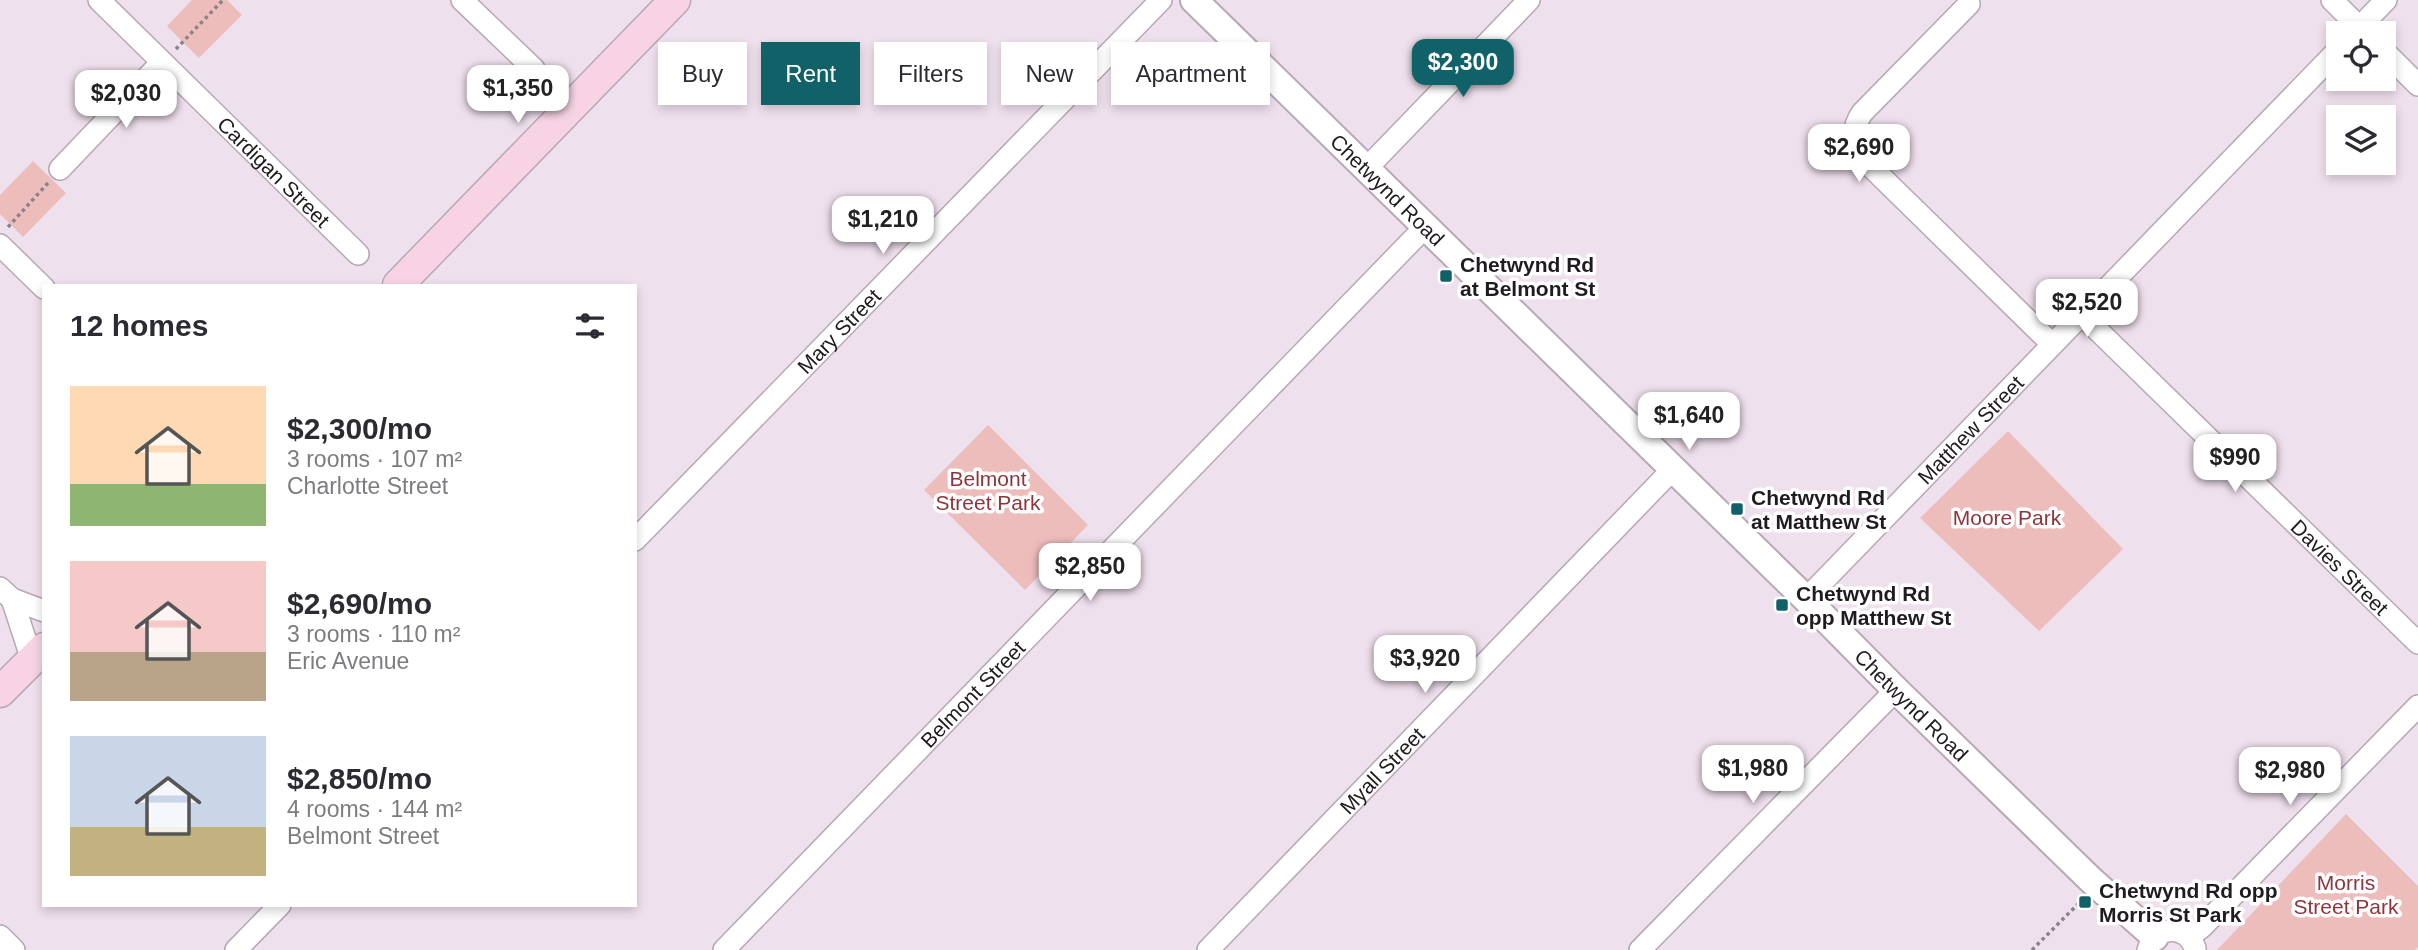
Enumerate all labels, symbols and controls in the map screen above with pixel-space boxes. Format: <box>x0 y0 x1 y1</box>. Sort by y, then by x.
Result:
map controls <box>2326 21 2396 175</box>
button: locate <box>2326 21 2396 91</box>
pin: $2,300 <box>1406 40 1520 99</box>
chip: Buy <box>658 42 747 105</box>
chip: Rent <box>761 42 860 105</box>
chip: Filters <box>874 42 987 105</box>
chip: New <box>1001 42 1097 105</box>
chip: Apartment <box>1111 42 1270 105</box>
text: $2,300 <box>1428 49 1498 75</box>
pin: $1,350 <box>461 66 575 125</box>
pin: $2,030 <box>69 71 183 130</box>
text: $1,350 <box>483 75 553 101</box>
text: $2,030 <box>91 80 161 106</box>
button: layers <box>2326 105 2396 175</box>
street label: Cardigan Street <box>213 112 335 231</box>
pin: $2,690 <box>1802 124 1916 184</box>
street label: Chetwynd Road <box>1326 129 1449 250</box>
text: $2,690 <box>1824 134 1894 160</box>
pin: $1,210 <box>826 196 940 256</box>
text: $1,210 <box>848 206 918 232</box>
place label: Chetwynd Rd at Belmont St <box>1460 253 1595 300</box>
marker: Chetwynd Rd at Belmont St <box>1438 268 1454 284</box>
pin: $2,520 <box>2030 280 2144 339</box>
street label: Mary Street <box>793 284 885 378</box>
text: $2,520 <box>2052 289 2122 315</box>
icon: filters <box>571 307 609 345</box>
text: 12 homes <box>70 309 208 342</box>
street label: Matthew Street <box>1913 371 2028 488</box>
pin: $1,640 <box>1632 392 1746 452</box>
text: $1,640 <box>1654 402 1724 428</box>
text: $2,300/mo <box>287 412 432 445</box>
icon: home <box>126 414 210 498</box>
pin: $990 <box>2194 434 2276 494</box>
text: $990 <box>2209 444 2261 470</box>
text: 3 rooms · 107 m² <box>287 446 462 472</box>
park label: Belmont Street Park <box>935 467 1041 514</box>
text: Charlotte Street <box>287 473 448 499</box>
place label: Chetwynd Rd at Matthew St <box>1751 486 1886 533</box>
marker: Chetwynd Rd at Matthew St <box>1729 501 1745 517</box>
park label: Moore Park <box>1953 506 2062 529</box>
street label: Davies Street <box>2287 515 2393 619</box>
pin: $2,850 <box>1033 544 1147 603</box>
text: $2,850 <box>1055 553 1125 579</box>
place label: Chetwynd Rd opp Matthew St <box>1796 582 1951 629</box>
text: $2,690/mo <box>287 587 432 620</box>
icon: home <box>126 589 210 673</box>
marker: Chetwynd Rd opp Matthew St <box>1774 597 1790 613</box>
text: 3 rooms · 110 m² <box>287 621 460 647</box>
street label: Belmont Street <box>916 636 1029 752</box>
pin: $3,920 <box>1368 636 1482 695</box>
street label: Chetwynd Road <box>1850 644 1973 766</box>
text: $3,920 <box>1390 645 1460 671</box>
text: Eric Avenue <box>287 648 409 674</box>
street label: Myall Street <box>1335 722 1429 818</box>
pin: $1,980 <box>1696 746 1810 805</box>
pin: $2,980 <box>2233 748 2347 807</box>
text: $1,980 <box>1718 755 1788 781</box>
text: $2,980 <box>2255 757 2325 783</box>
text: $2,850/mo <box>287 762 432 795</box>
icon: home <box>126 764 210 848</box>
text: 4 rooms · 144 m² <box>287 796 462 822</box>
text: Belmont Street <box>287 823 439 849</box>
park label: Morris Street Park <box>2293 871 2399 918</box>
place label: Chetwynd Rd opp Morris St Park <box>2099 879 2277 926</box>
marker: Chetwynd Rd opp Morris St Park <box>2077 894 2093 910</box>

